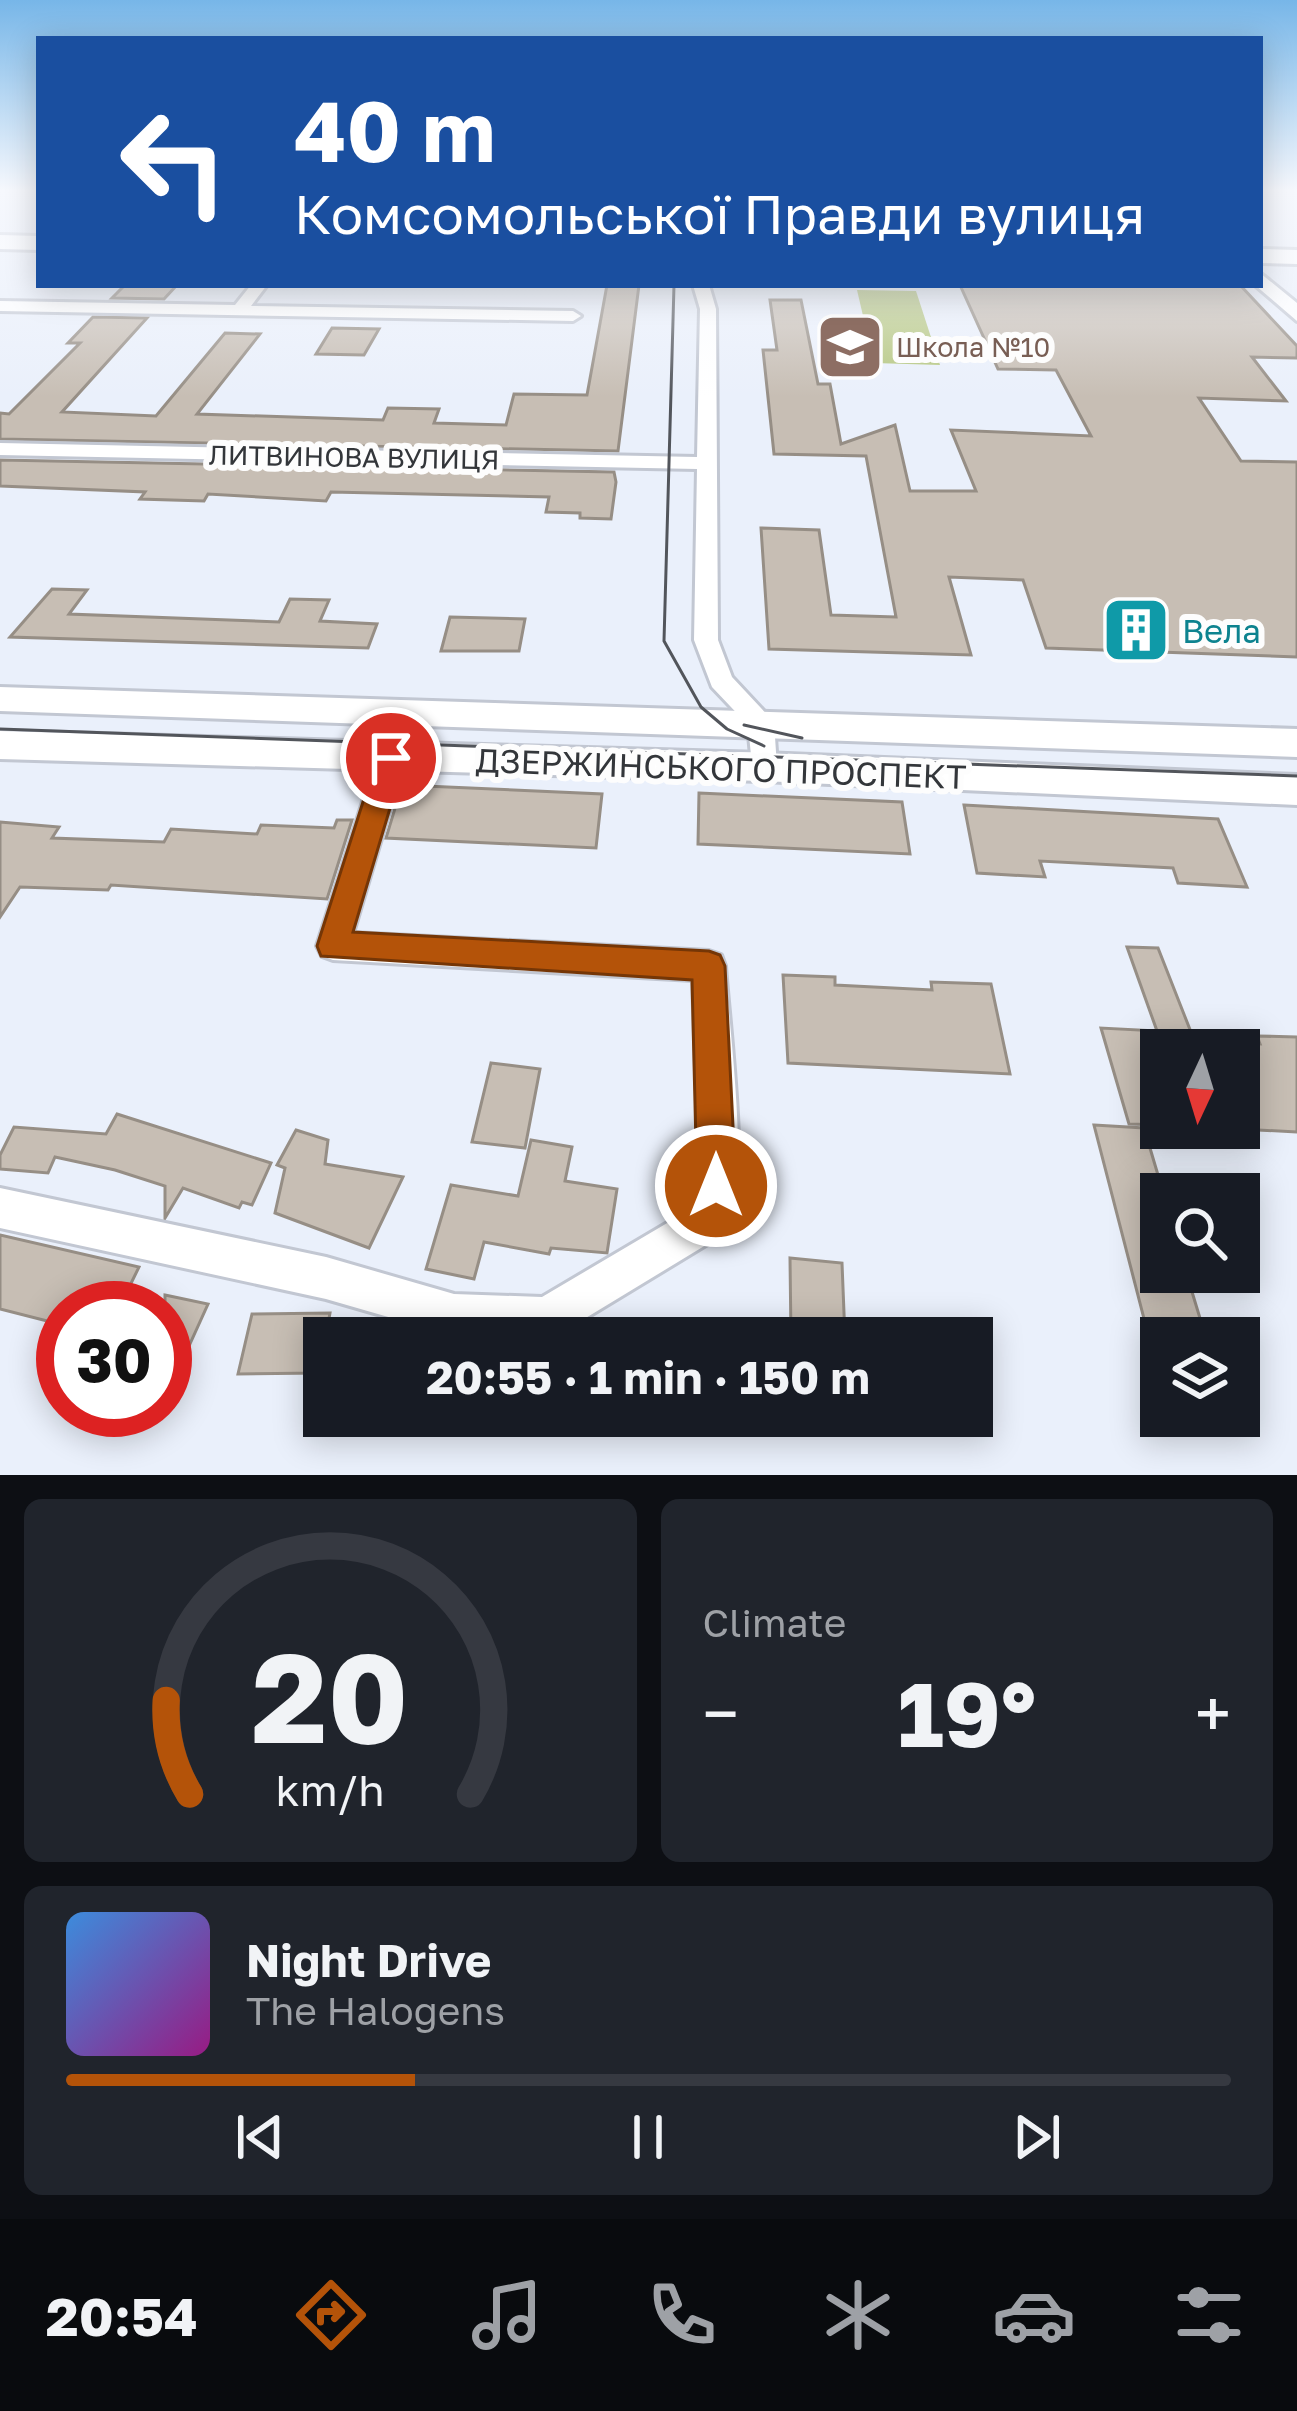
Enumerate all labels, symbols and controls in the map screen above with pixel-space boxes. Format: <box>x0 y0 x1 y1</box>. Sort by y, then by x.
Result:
text: 40 m <box>294 80 496 180</box>
icon: left <box>96 84 252 240</box>
text: Комсомольської Правди вулиця <box>294 181 1145 246</box>
school or university icon: Школа №10 <box>815 312 885 382</box>
place label: Школа №10 <box>896 331 1050 363</box>
street label: ЛИТВИНОВА ВУЛИЦЯ <box>208 438 500 476</box>
building icon: Вела <box>1101 595 1171 665</box>
place label: Вела <box>1182 611 1261 650</box>
pin <box>340 707 442 809</box>
icon: arrive <box>358 725 424 791</box>
street label: ДЗЕРЖИНСЬКОГО ПРОСПЕКТ <box>475 740 967 796</box>
north arrow <box>1140 1029 1260 1149</box>
map controls <box>1140 1029 1260 1437</box>
position arrow <box>653 1123 779 1249</box>
button: search <box>1140 1173 1260 1293</box>
speed limit sign: 30 <box>36 1281 192 1437</box>
button: layers <box>1140 1317 1260 1437</box>
text: 20:55 · 1 min · 150 m <box>426 1350 870 1404</box>
text: Climate <box>703 1599 846 1646</box>
text: 20 <box>252 1621 409 1770</box>
text: 19° <box>897 1659 1036 1767</box>
text: − <box>703 1673 739 1753</box>
text: + <box>1195 1673 1231 1753</box>
text: km/h <box>276 1763 385 1814</box>
text: Night Drive <box>246 1933 491 1987</box>
text: The Halogens <box>246 1987 505 2034</box>
icon: previous <box>227 2104 293 2170</box>
icon: pause <box>615 2104 681 2170</box>
icon: next <box>1004 2104 1070 2170</box>
icon: directions <box>289 2273 373 2357</box>
icon: music <box>465 2273 549 2357</box>
icon: phone <box>640 2273 724 2357</box>
icon: climate <box>816 2273 900 2357</box>
icon: car <box>992 2273 1076 2357</box>
icon: filters <box>1167 2273 1251 2357</box>
text: 20:54 <box>46 2283 198 2348</box>

